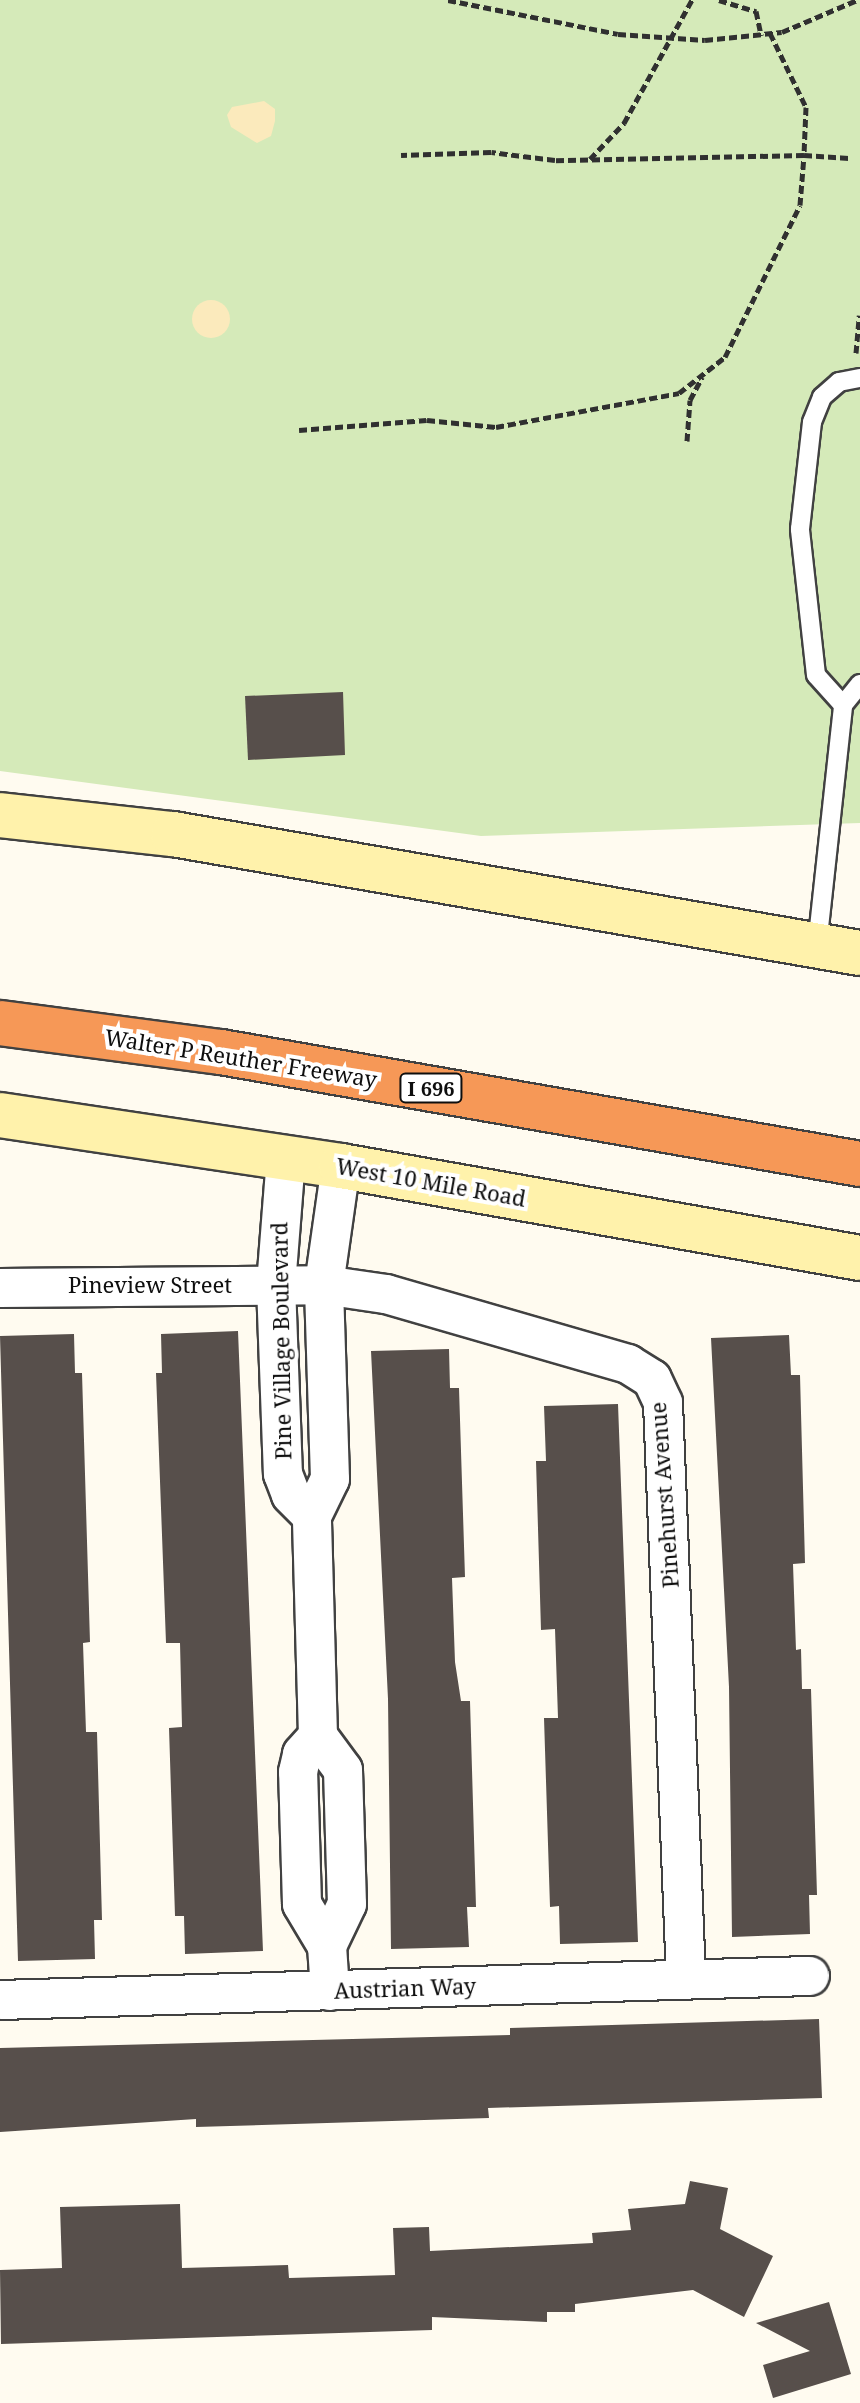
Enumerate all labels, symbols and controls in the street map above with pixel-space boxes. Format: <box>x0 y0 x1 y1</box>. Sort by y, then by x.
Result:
street label: Walter P Reuther Freeway <box>103 1023 379 1093</box>
road number: I 696 <box>399 1072 463 1104</box>
street label: West 10 Mile Road <box>334 1152 528 1212</box>
street label: Pine Village Boulevard <box>266 1222 296 1460</box>
street label: Pineview Street <box>68 1272 232 1298</box>
street label: Pinehurst Avenue <box>644 1401 684 1589</box>
street label: Austrian Way <box>333 1972 477 2004</box>

